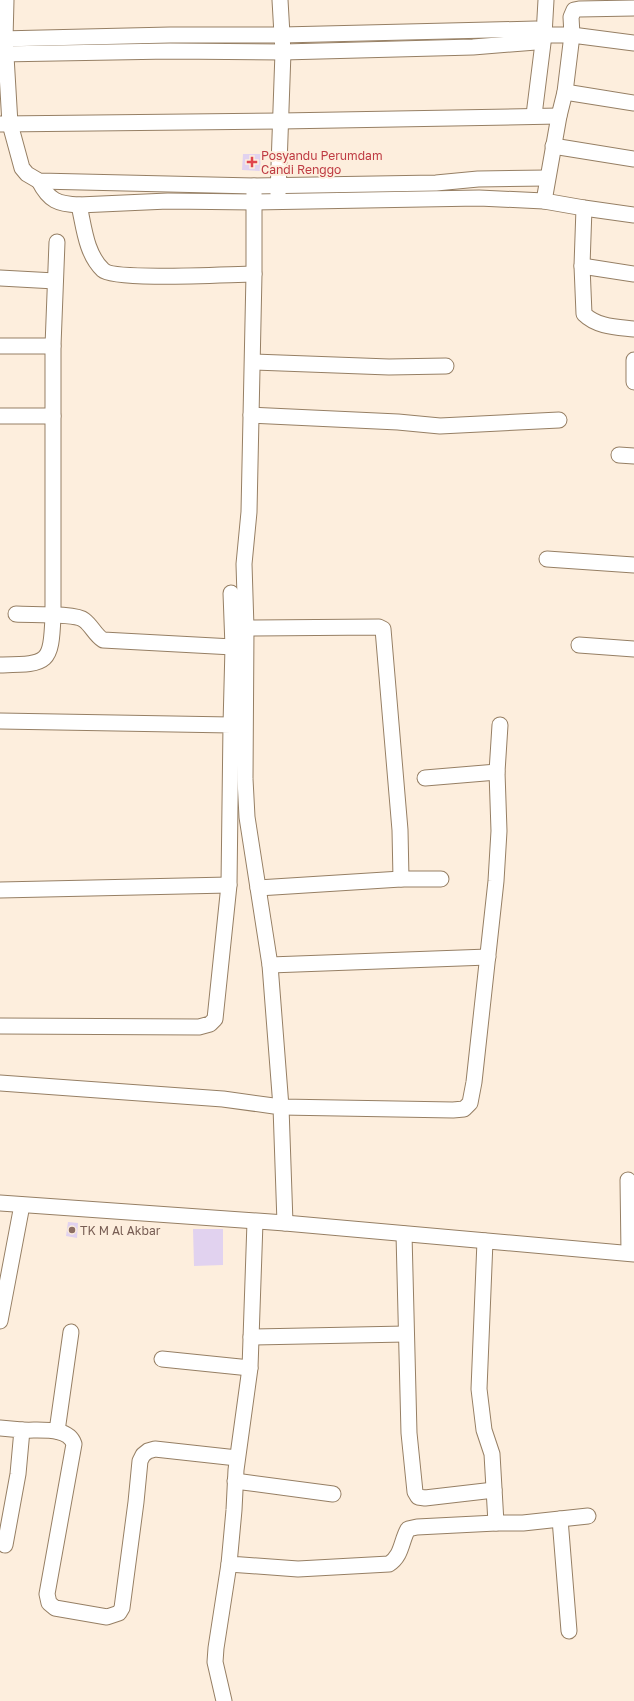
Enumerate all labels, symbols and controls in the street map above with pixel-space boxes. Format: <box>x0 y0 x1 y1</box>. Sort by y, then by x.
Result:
place label: Posyandu Perumdam Candi Renggo <box>261 148 383 177</box>
marker: Posyandu Perumdam Candi Renggo <box>246 156 258 168</box>
place label: TK M Al Akbar <box>80 1223 161 1238</box>
marker: TK M Al Akbar <box>67 1225 77 1235</box>

